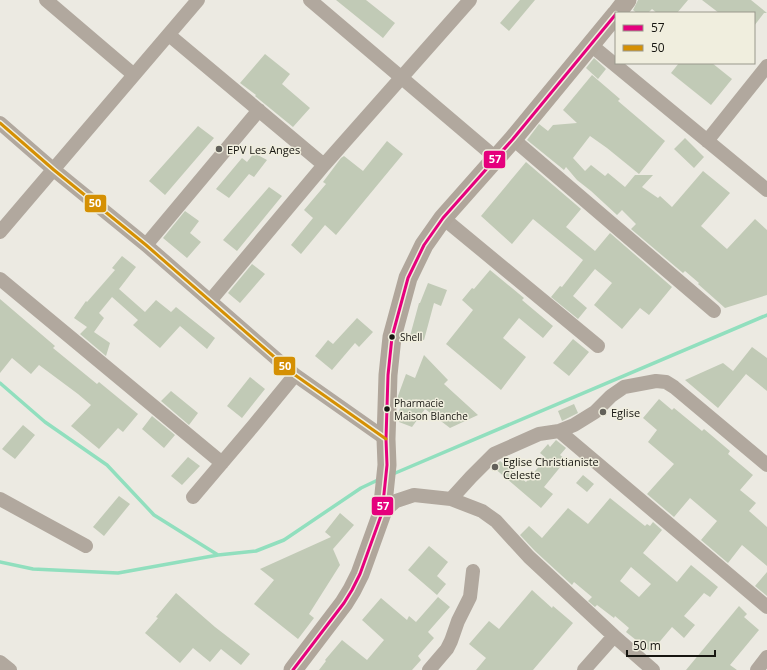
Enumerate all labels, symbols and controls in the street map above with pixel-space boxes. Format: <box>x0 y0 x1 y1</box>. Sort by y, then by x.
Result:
legend <box>615 12 755 64</box>
text: 57 <box>651 19 665 36</box>
text: 50 <box>651 39 665 56</box>
place label: EPV Les Anges <box>227 142 300 157</box>
marker: EPV Les Anges <box>214 144 224 154</box>
line badge: 57 <box>483 150 506 169</box>
text: 57 <box>489 151 501 166</box>
line badge: 50 <box>84 194 107 213</box>
text: 50 <box>89 195 101 210</box>
place label: Shell <box>400 330 422 344</box>
marker: Shell <box>387 332 397 342</box>
line badge: 50 <box>273 356 296 376</box>
text: 50 <box>279 358 291 373</box>
place label: Pharmacie Maison Blanche <box>394 396 468 423</box>
marker: Pharmacie Maison Blanche <box>382 404 392 414</box>
place label: Eglise <box>611 405 640 420</box>
marker: Eglise <box>598 407 608 417</box>
place label: Eglise Christianiste Celeste <box>503 454 599 482</box>
marker: Eglise Christianiste Celeste <box>490 462 500 472</box>
line badge: 57 <box>371 496 394 516</box>
text: 57 <box>377 498 389 513</box>
scale bar <box>627 632 715 658</box>
text: 50 m <box>633 637 661 654</box>

